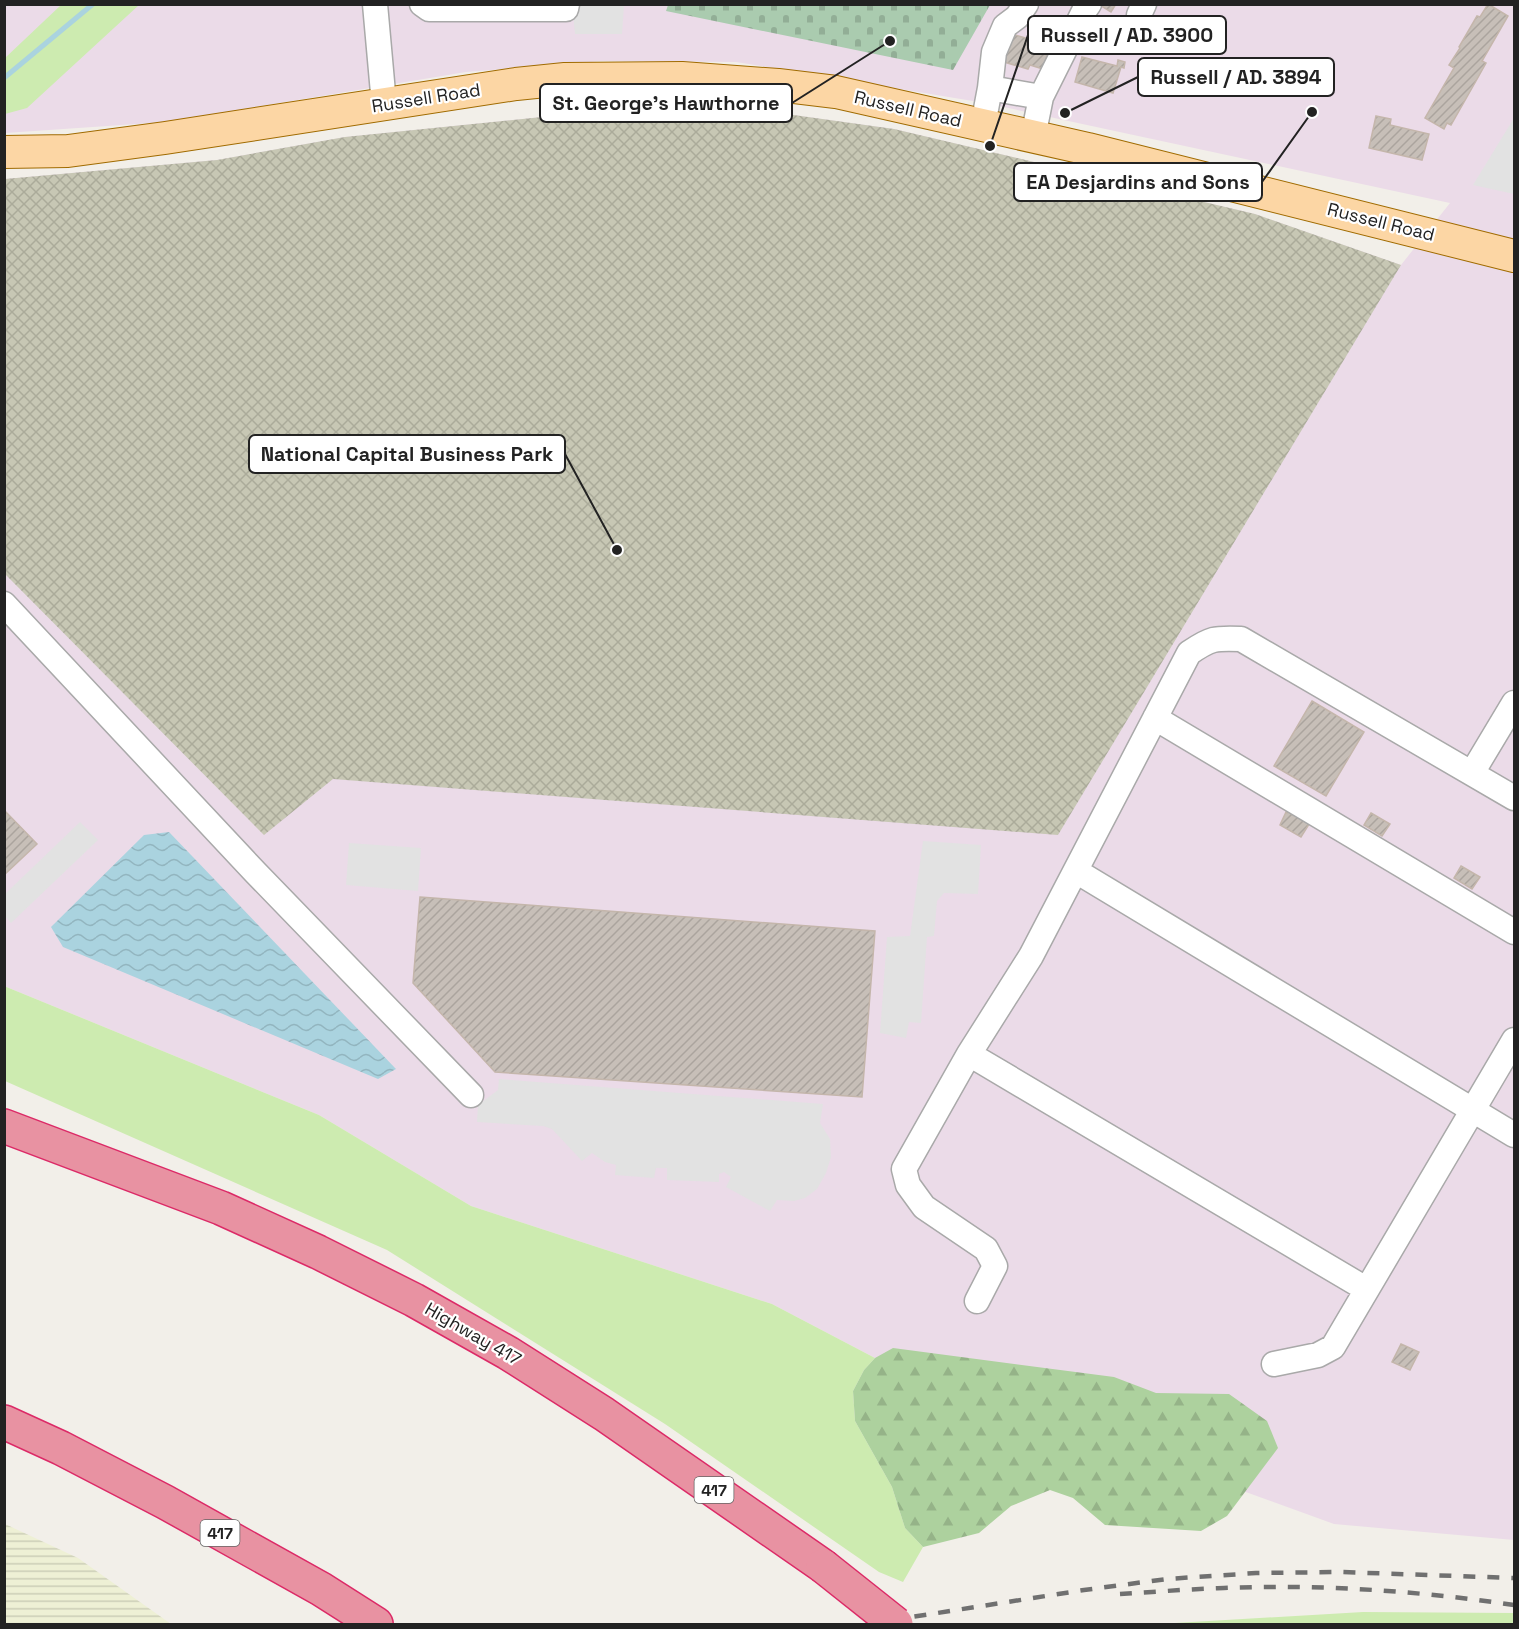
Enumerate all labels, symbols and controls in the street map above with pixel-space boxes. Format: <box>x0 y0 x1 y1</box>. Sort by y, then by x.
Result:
callout: Russell / AD. 3900 <box>1028 16 1226 54</box>
text: Russell / AD. 3900 <box>1041 22 1213 48</box>
callout: Russell / AD. 3894 <box>1138 58 1334 96</box>
text: Russell / AD. 3894 <box>1150 64 1322 90</box>
street label: Russell Road <box>370 78 482 117</box>
callout: St. George's Hawthorne <box>540 84 792 122</box>
street label: Russell Road <box>852 85 964 132</box>
text: St. George's Hawthorne <box>552 90 780 116</box>
callout: EA Desjardins and Sons <box>1014 163 1262 201</box>
text: EA Desjardins and Sons <box>1026 169 1250 195</box>
street label: Russell Road <box>1325 197 1437 246</box>
callout: National Capital Business Park <box>249 435 565 473</box>
text: National Capital Business Park <box>261 441 553 467</box>
street label: Highway 417 <box>421 1297 525 1370</box>
road number: 417 <box>694 1477 734 1503</box>
road number: 417 <box>200 1520 240 1546</box>

